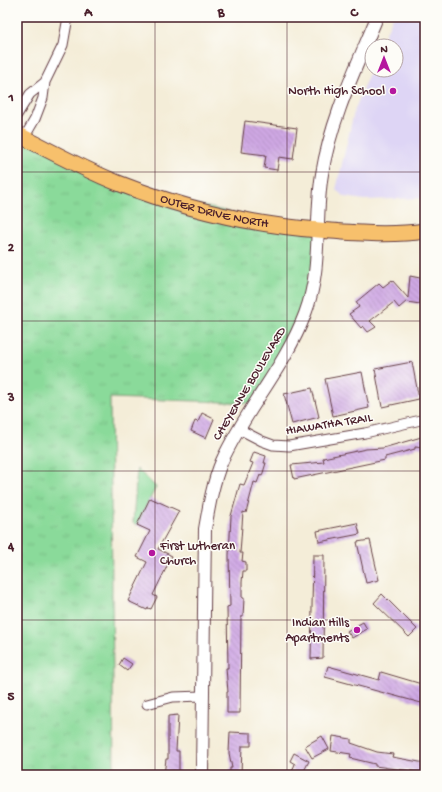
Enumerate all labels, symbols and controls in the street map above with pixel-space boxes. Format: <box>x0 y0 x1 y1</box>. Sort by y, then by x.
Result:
text: A <box>83 6 93 21</box>
text: B <box>217 6 226 21</box>
text: C <box>349 6 359 21</box>
north arrow <box>364 38 404 78</box>
text: N <box>380 44 388 56</box>
place label: North High School <box>288 84 385 99</box>
marker: North High School <box>388 86 398 96</box>
text: 1 <box>7 91 14 106</box>
street label: OUTER DRIVE NORTH <box>158 191 270 232</box>
text: 2 <box>8 241 15 256</box>
street label: CHEYENNE BOULEVARD <box>210 324 290 444</box>
text: 3 <box>7 391 15 406</box>
street label: HIAWATHA TRAIL <box>285 411 375 439</box>
place label: First Lutheran Church <box>159 539 236 569</box>
text: 4 <box>7 540 15 555</box>
marker: First Lutheran Church <box>147 548 157 558</box>
place label: Indian Hills Apartments <box>286 616 350 646</box>
marker: Indian Hills Apartments <box>352 625 362 635</box>
text: 5 <box>8 690 15 705</box>

